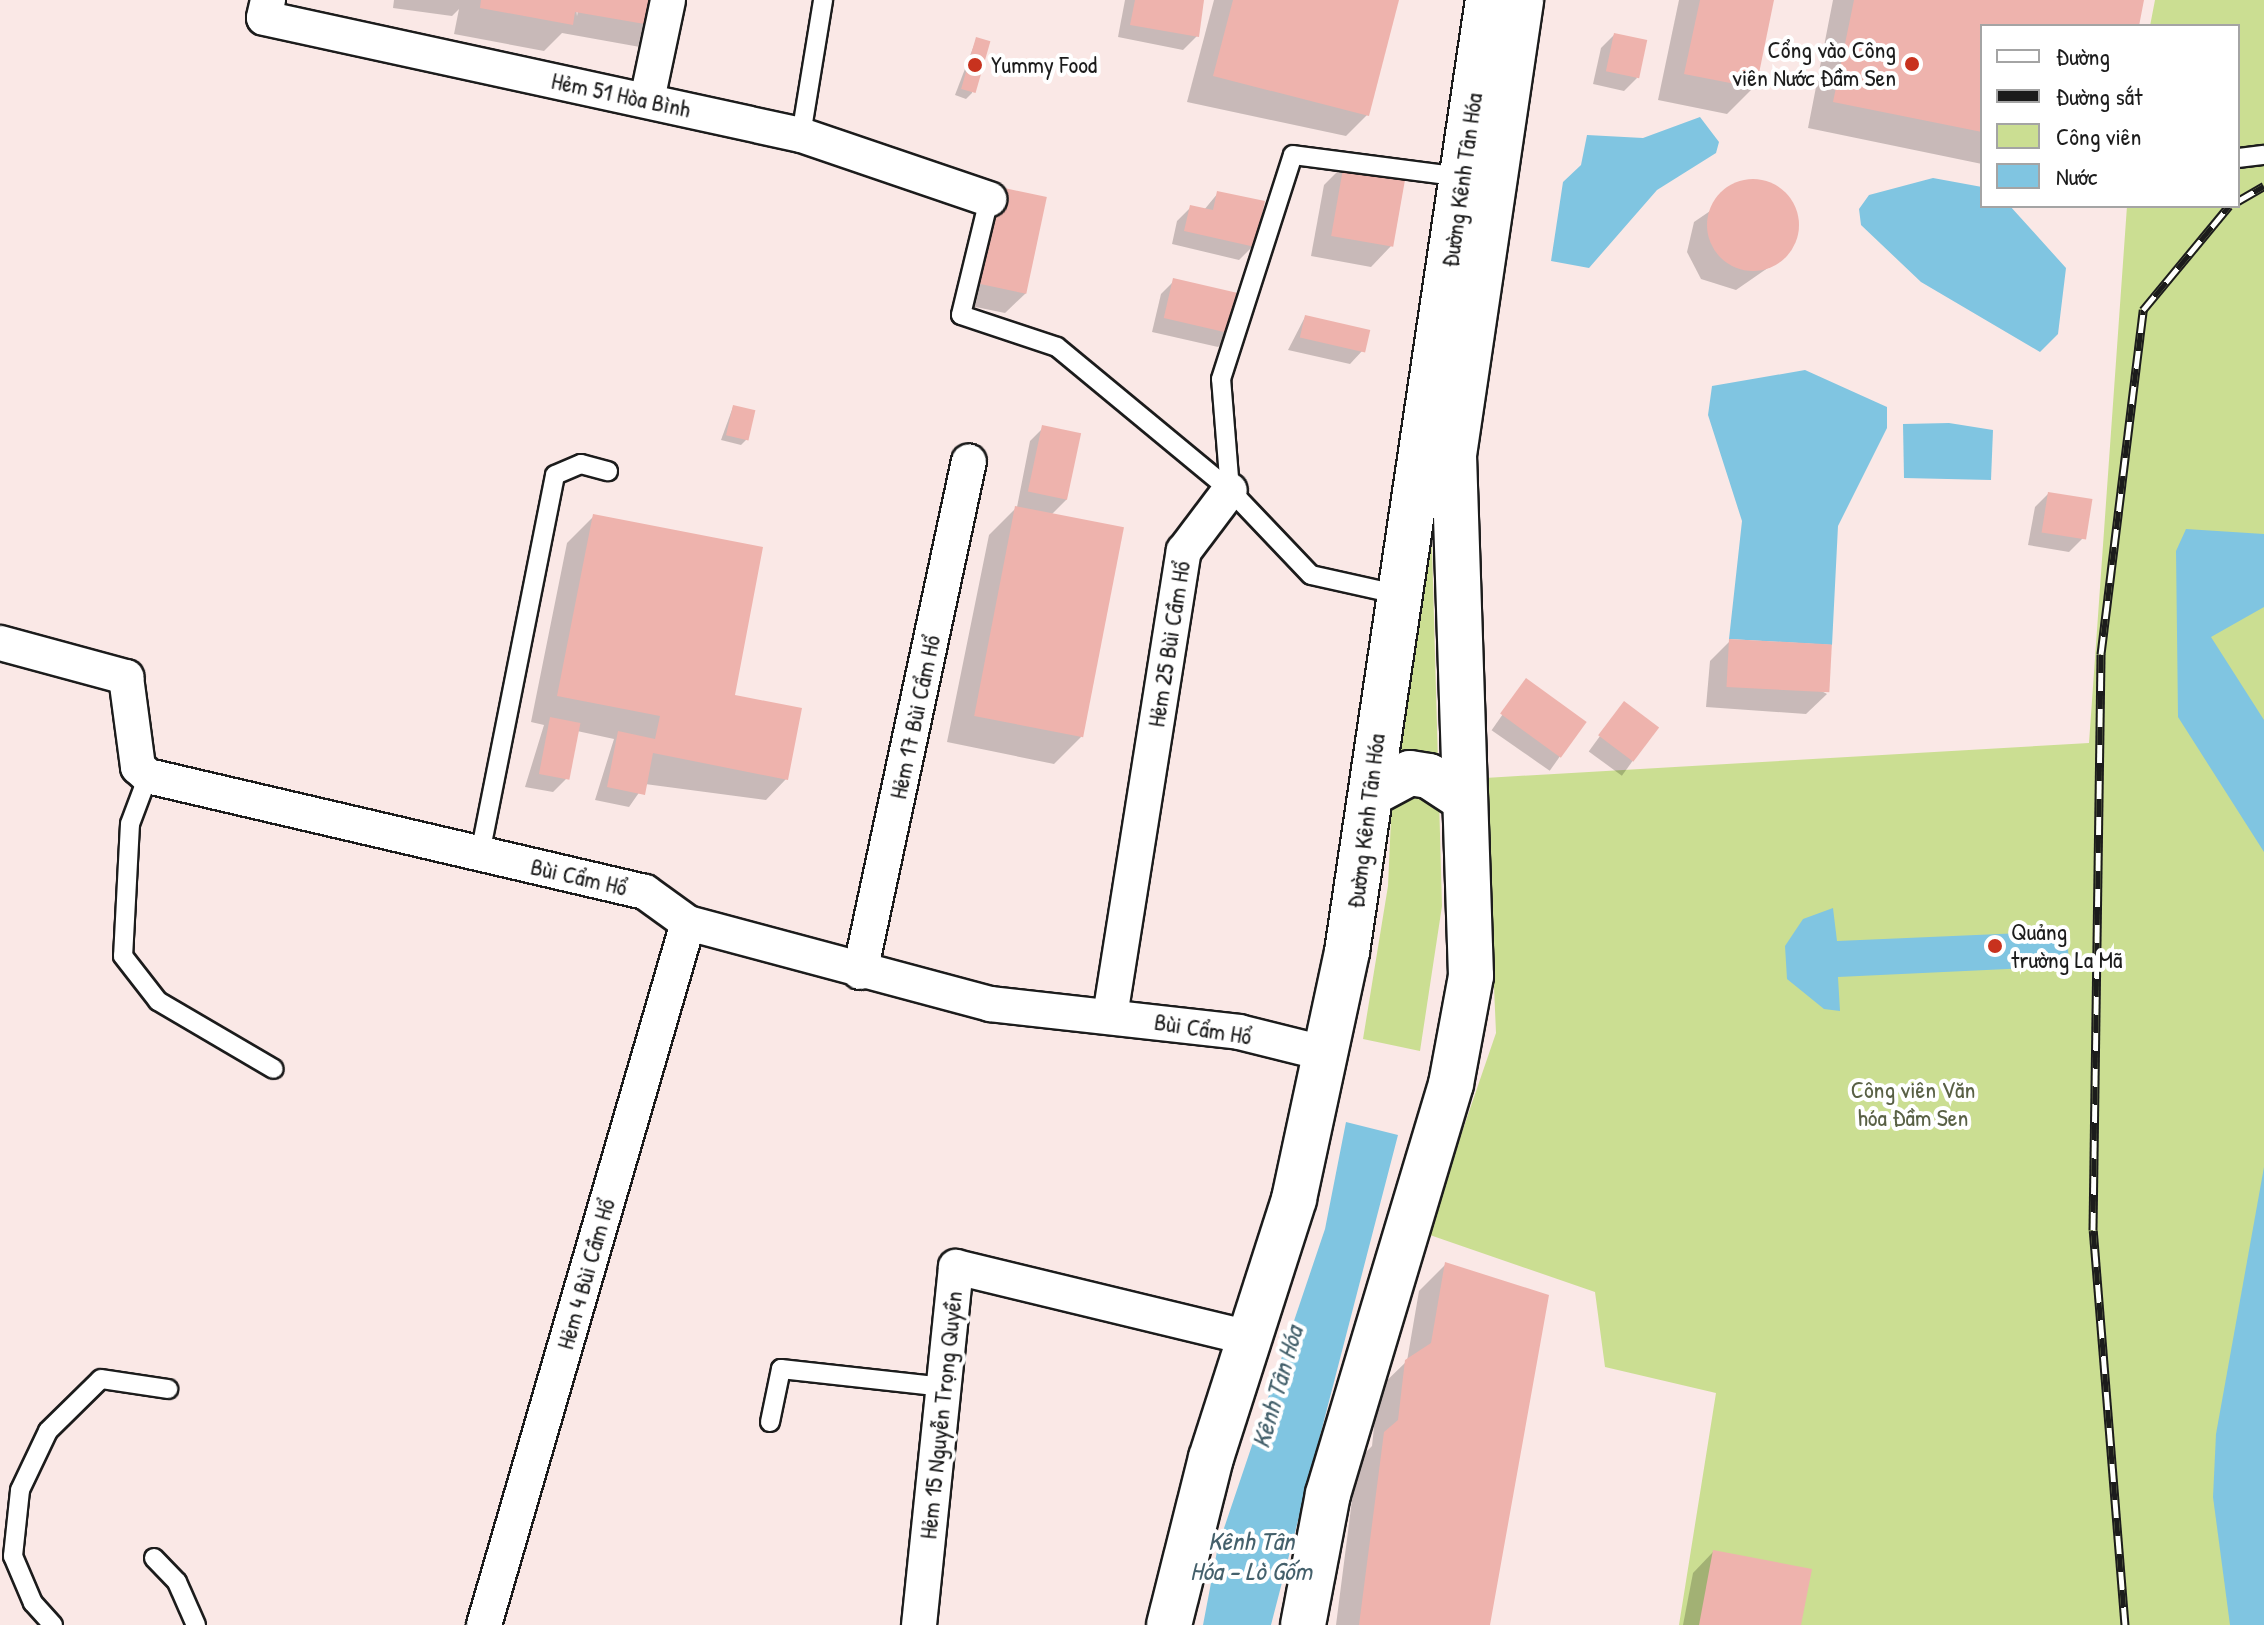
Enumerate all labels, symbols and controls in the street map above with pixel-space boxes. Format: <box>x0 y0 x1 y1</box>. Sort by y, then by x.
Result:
legend <box>1980 24 2240 208</box>
place label: Cổng vào Công viên Nước Đầm Sen <box>1732 36 1896 92</box>
text: Đường <box>2056 40 2110 72</box>
place label: Yummy Food <box>991 51 1097 79</box>
marker: Cổng vào Công viên Nước Đầm Sen <box>1903 55 1921 73</box>
marker: Yummy Food <box>966 56 984 74</box>
street label: Hẻm 51 Hòa Bình <box>549 66 693 124</box>
text: Đường sắt <box>2056 80 2142 112</box>
street label: Đường Kênh Tân Hóa <box>1436 91 1488 269</box>
text: Công viên <box>2056 120 2141 152</box>
text: Nước <box>2056 160 2097 192</box>
street label: Hẻm 25 Bùi Cầm Hổ <box>1142 559 1196 729</box>
street label: Hẻm 17 Bùi Cẩm Hổ <box>884 632 946 802</box>
street label: Đường Kênh Tân Hóa <box>1341 732 1391 910</box>
street label: Bùi Cẩm Hổ <box>528 852 630 902</box>
place label: Quảng trường La Mã <box>2011 918 2122 974</box>
marker: Quảng trường La Mã <box>1986 937 2004 955</box>
street label: Bùi Cẩm Hổ <box>1152 1007 1254 1051</box>
park label: Công viên Văn hóa Đầm Sen <box>1851 1076 1975 1132</box>
street label: Hẻm 4 Bùi Cầm Hổ <box>551 1195 621 1353</box>
street label: Hẻm 15 Nguyễn Trọng Quyền <box>914 1290 968 1540</box>
water label: Kênh Tân Hóa <box>1245 1322 1309 1452</box>
water label: Kênh Tân Hóa - Lò Gốm <box>1190 1525 1312 1586</box>

